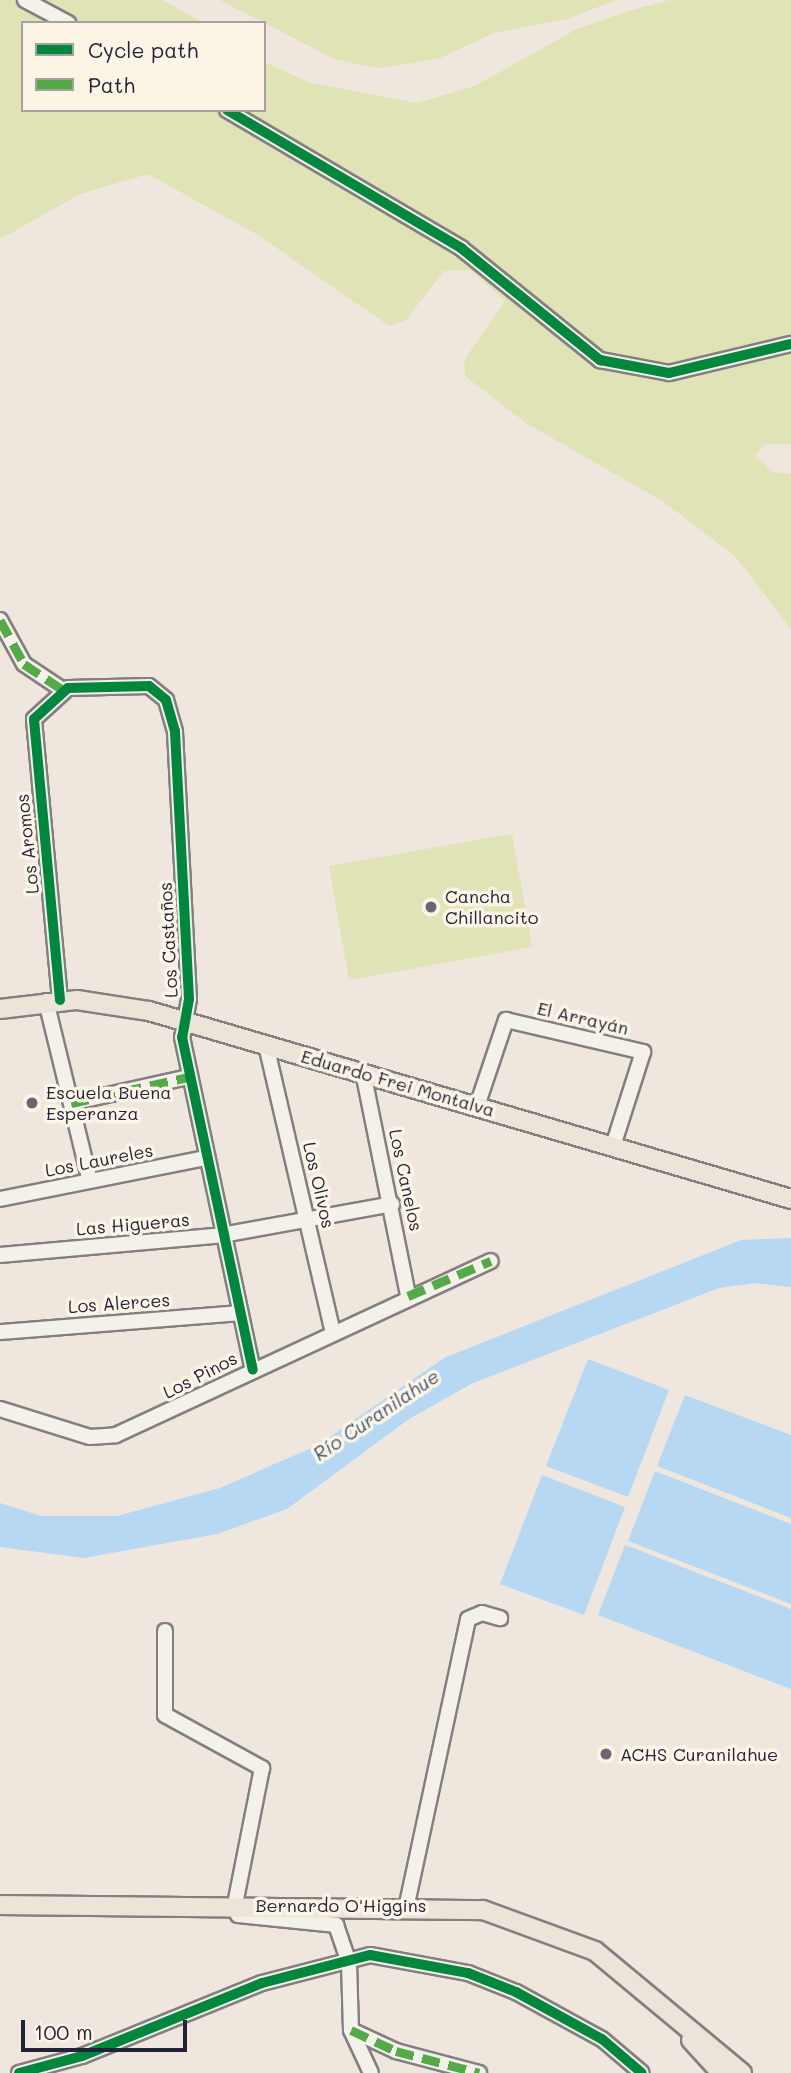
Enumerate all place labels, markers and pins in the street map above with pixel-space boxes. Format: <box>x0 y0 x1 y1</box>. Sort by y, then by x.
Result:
place label: Cancha Chillancito <box>445 886 538 928</box>
marker: Cancha Chillancito <box>423 899 439 915</box>
place label: Escuela Buena Esperanza <box>46 1082 171 1124</box>
marker: Escuela Buena Esperanza <box>24 1095 40 1111</box>
place label: ACHS Curanilahue <box>620 1743 778 1765</box>
marker: ACHS Curanilahue <box>598 1746 614 1762</box>

